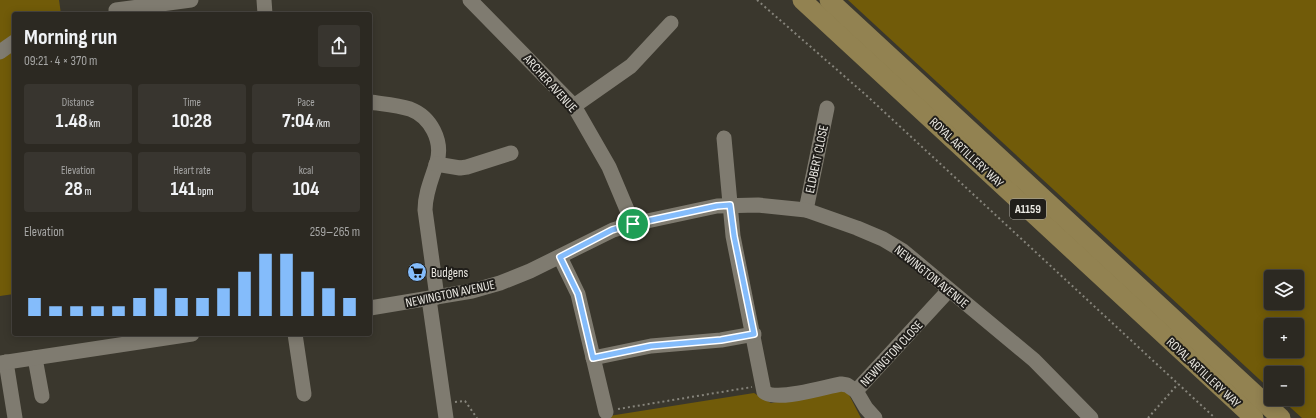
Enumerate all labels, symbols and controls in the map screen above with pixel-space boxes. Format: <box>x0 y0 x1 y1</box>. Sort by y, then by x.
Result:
text: Morning run <box>24 24 117 51</box>
button: share <box>318 25 360 67</box>
street label: ARCHER AVENUE <box>519 51 581 116</box>
text: 09:21 · 4 × 370 m <box>24 53 97 69</box>
text: Distance <box>62 96 94 109</box>
text: Time <box>183 96 201 109</box>
text: Pace <box>297 96 315 109</box>
text: 1.48 <box>56 109 87 133</box>
text: 10:28 <box>172 109 212 133</box>
text: 7:04 <box>282 109 314 133</box>
street label: ROYAL ARTILLERY WAY <box>926 114 1007 192</box>
text: km <box>87 117 100 130</box>
text: /km <box>314 117 330 130</box>
street label: ELDBERT CLOSE <box>802 124 832 195</box>
text: Elevation <box>61 164 95 177</box>
text: Heart rate <box>173 164 211 177</box>
text: kcal <box>299 164 313 177</box>
text: 28 <box>64 177 83 201</box>
text: 141 <box>170 177 196 201</box>
text: 104 <box>293 177 319 201</box>
text: m <box>83 185 92 198</box>
text: bpm <box>196 185 214 198</box>
road number: A1159 <box>1010 199 1046 219</box>
pin <box>616 207 650 241</box>
icon: arrive <box>622 213 644 235</box>
text: Elevation <box>24 224 64 240</box>
text: 259–265 m <box>310 224 360 240</box>
street label: NEWINGTON AVENUE <box>891 242 972 312</box>
supermarket icon: Budgens <box>406 261 428 283</box>
place label: Budgens <box>431 265 469 281</box>
map controls <box>1264 270 1304 406</box>
button: layers <box>1264 270 1304 310</box>
street label: NEWINGTON AVENUE <box>404 277 496 311</box>
street label: NEWINGTON CLOSE <box>857 317 926 390</box>
button: + <box>1264 318 1304 358</box>
street label: ROYAL ARTILLERY WAY <box>1163 334 1244 412</box>
button: − <box>1264 366 1304 406</box>

